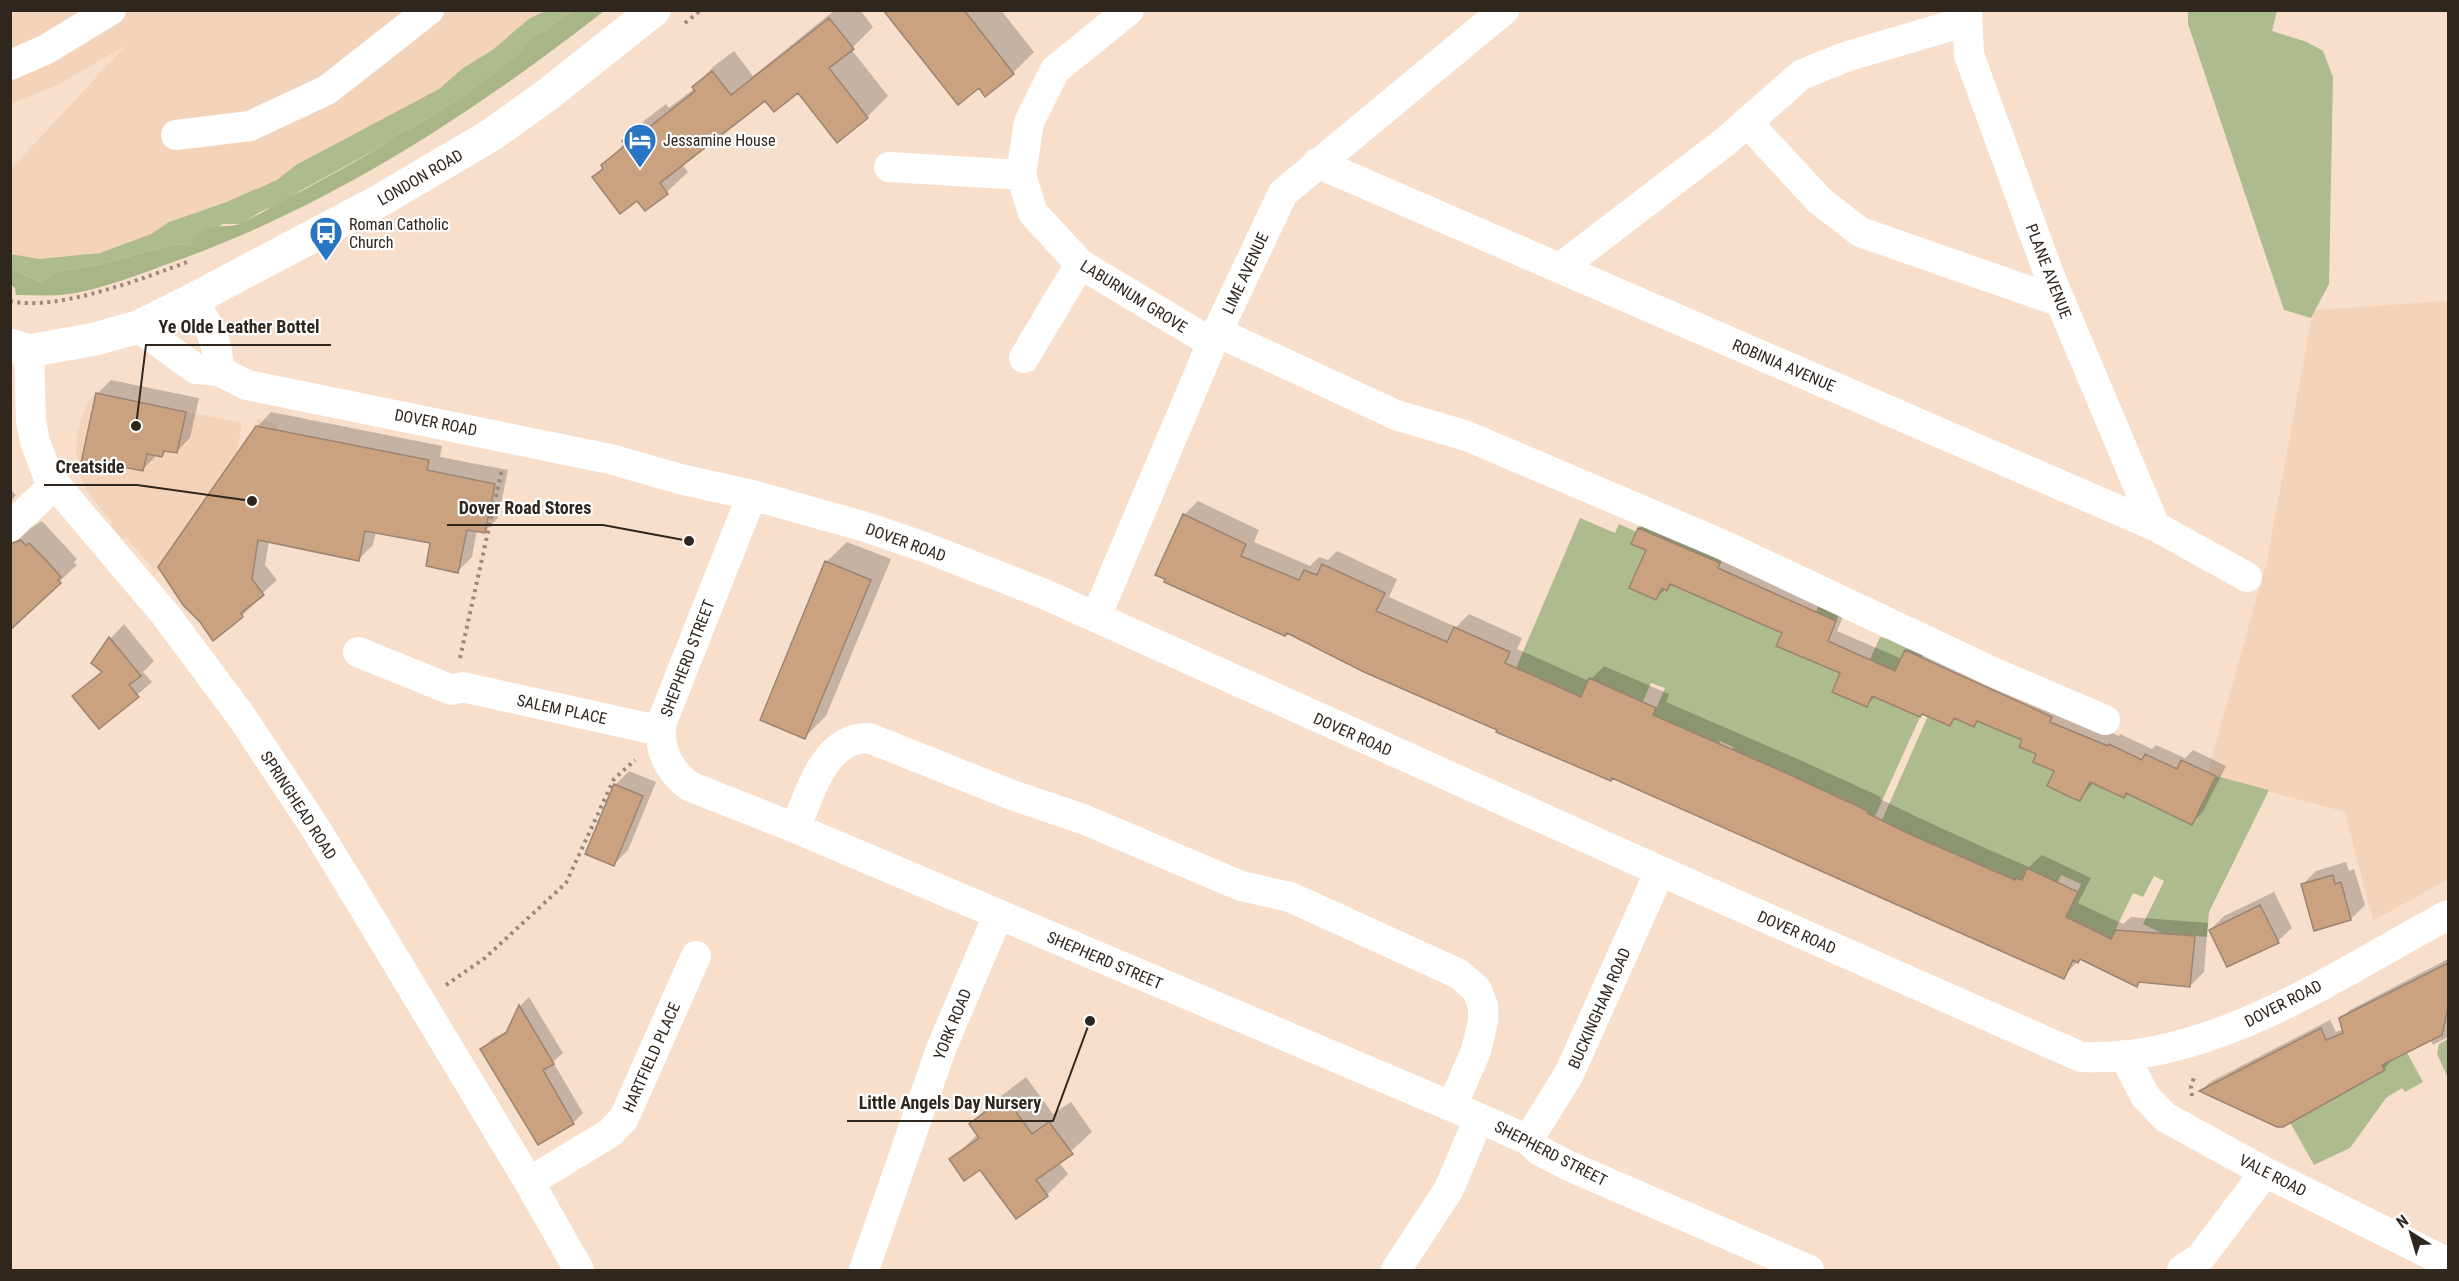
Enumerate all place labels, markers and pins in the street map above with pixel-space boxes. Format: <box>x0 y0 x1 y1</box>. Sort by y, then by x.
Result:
hotel icon: Jessamine House <box>622 122 658 169</box>
place label: Jessamine House <box>663 131 776 150</box>
bus stop icon: Roman Catholic Church <box>308 215 344 262</box>
place label: Roman Catholic Church <box>349 215 449 252</box>
callout: Ye Olde Leather Bottel <box>146 309 331 345</box>
callout: Creatside <box>44 449 137 485</box>
callout: Dover Road Stores <box>447 489 603 525</box>
callout: Little Angels Day Nursery <box>847 1085 1053 1121</box>

